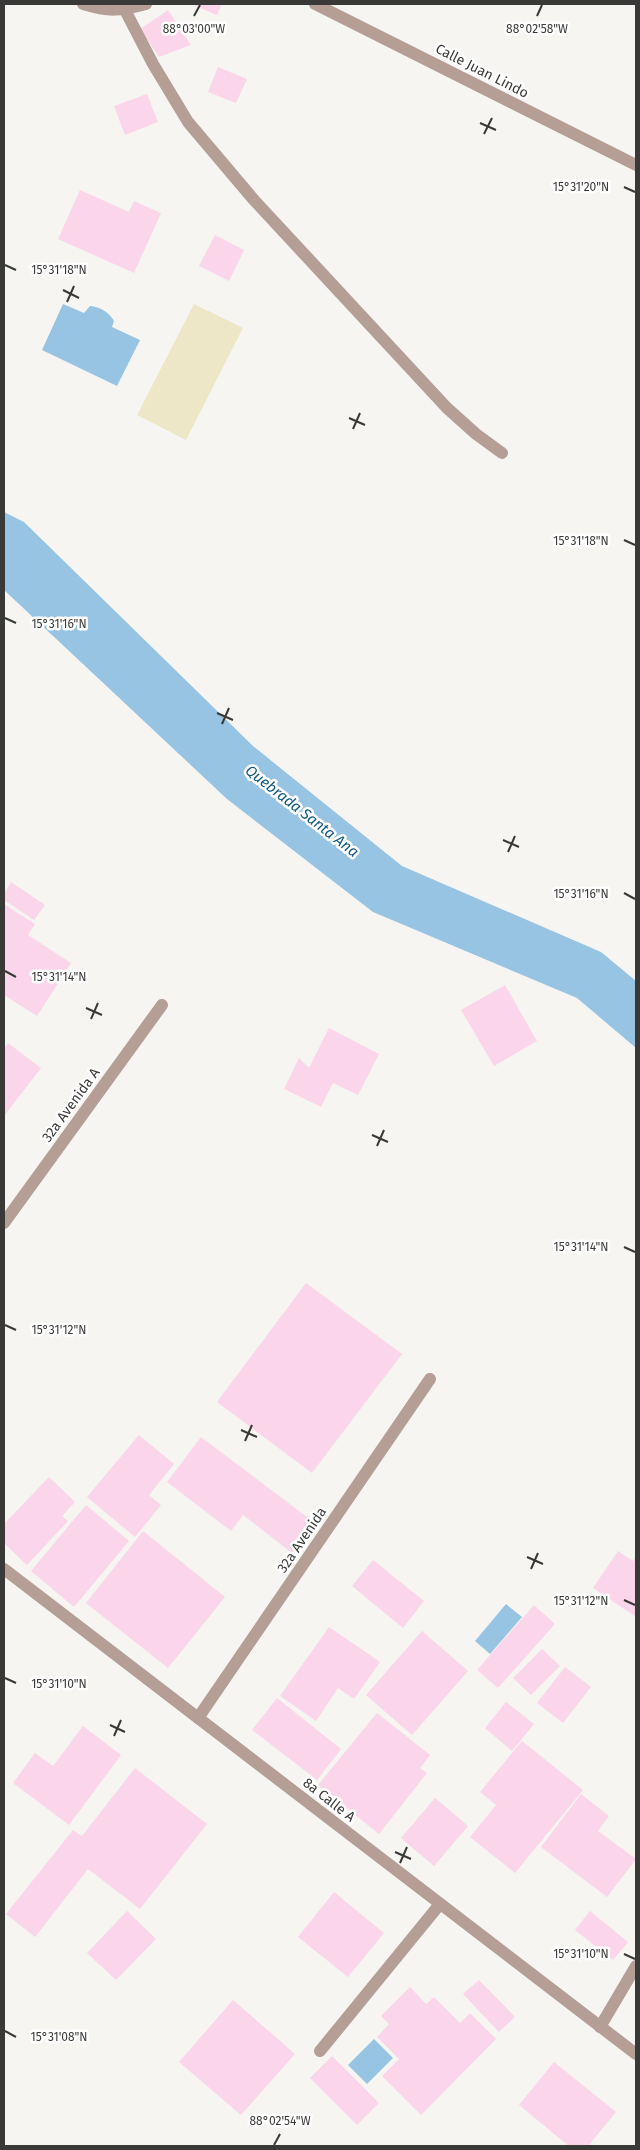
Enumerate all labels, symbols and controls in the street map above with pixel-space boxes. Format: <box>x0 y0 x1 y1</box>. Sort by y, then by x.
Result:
text: 88°03'00"W <box>163 22 225 36</box>
text: 88°02'58"W <box>506 22 568 36</box>
street label: Calle Juan Lindo <box>433 40 531 102</box>
text: 15°31'20"N <box>553 180 609 194</box>
text: 15°31'18"N <box>31 263 87 277</box>
text: 15°31'18"N <box>553 534 609 548</box>
text: 15°31'16"N <box>31 617 87 631</box>
water label: Quebrada Santa Ana <box>242 761 362 861</box>
text: 15°31'16"N <box>553 887 609 901</box>
text: 15°31'14"N <box>32 970 86 984</box>
street label: 32a Avenida A <box>38 1065 104 1145</box>
text: 15°31'14"N <box>554 1240 608 1254</box>
text: 15°31'12"N <box>32 1323 87 1337</box>
street label: 32a Avenida <box>274 1504 330 1576</box>
text: 15°31'12"N <box>554 1594 609 1608</box>
text: 15°31'10"N <box>31 1677 87 1691</box>
street label: 8a Calle A <box>299 1774 359 1826</box>
text: 15°31'10"N <box>553 1947 609 1961</box>
text: 15°31'08"N <box>31 2030 87 2044</box>
text: 88°02'54"W <box>249 2114 311 2128</box>

